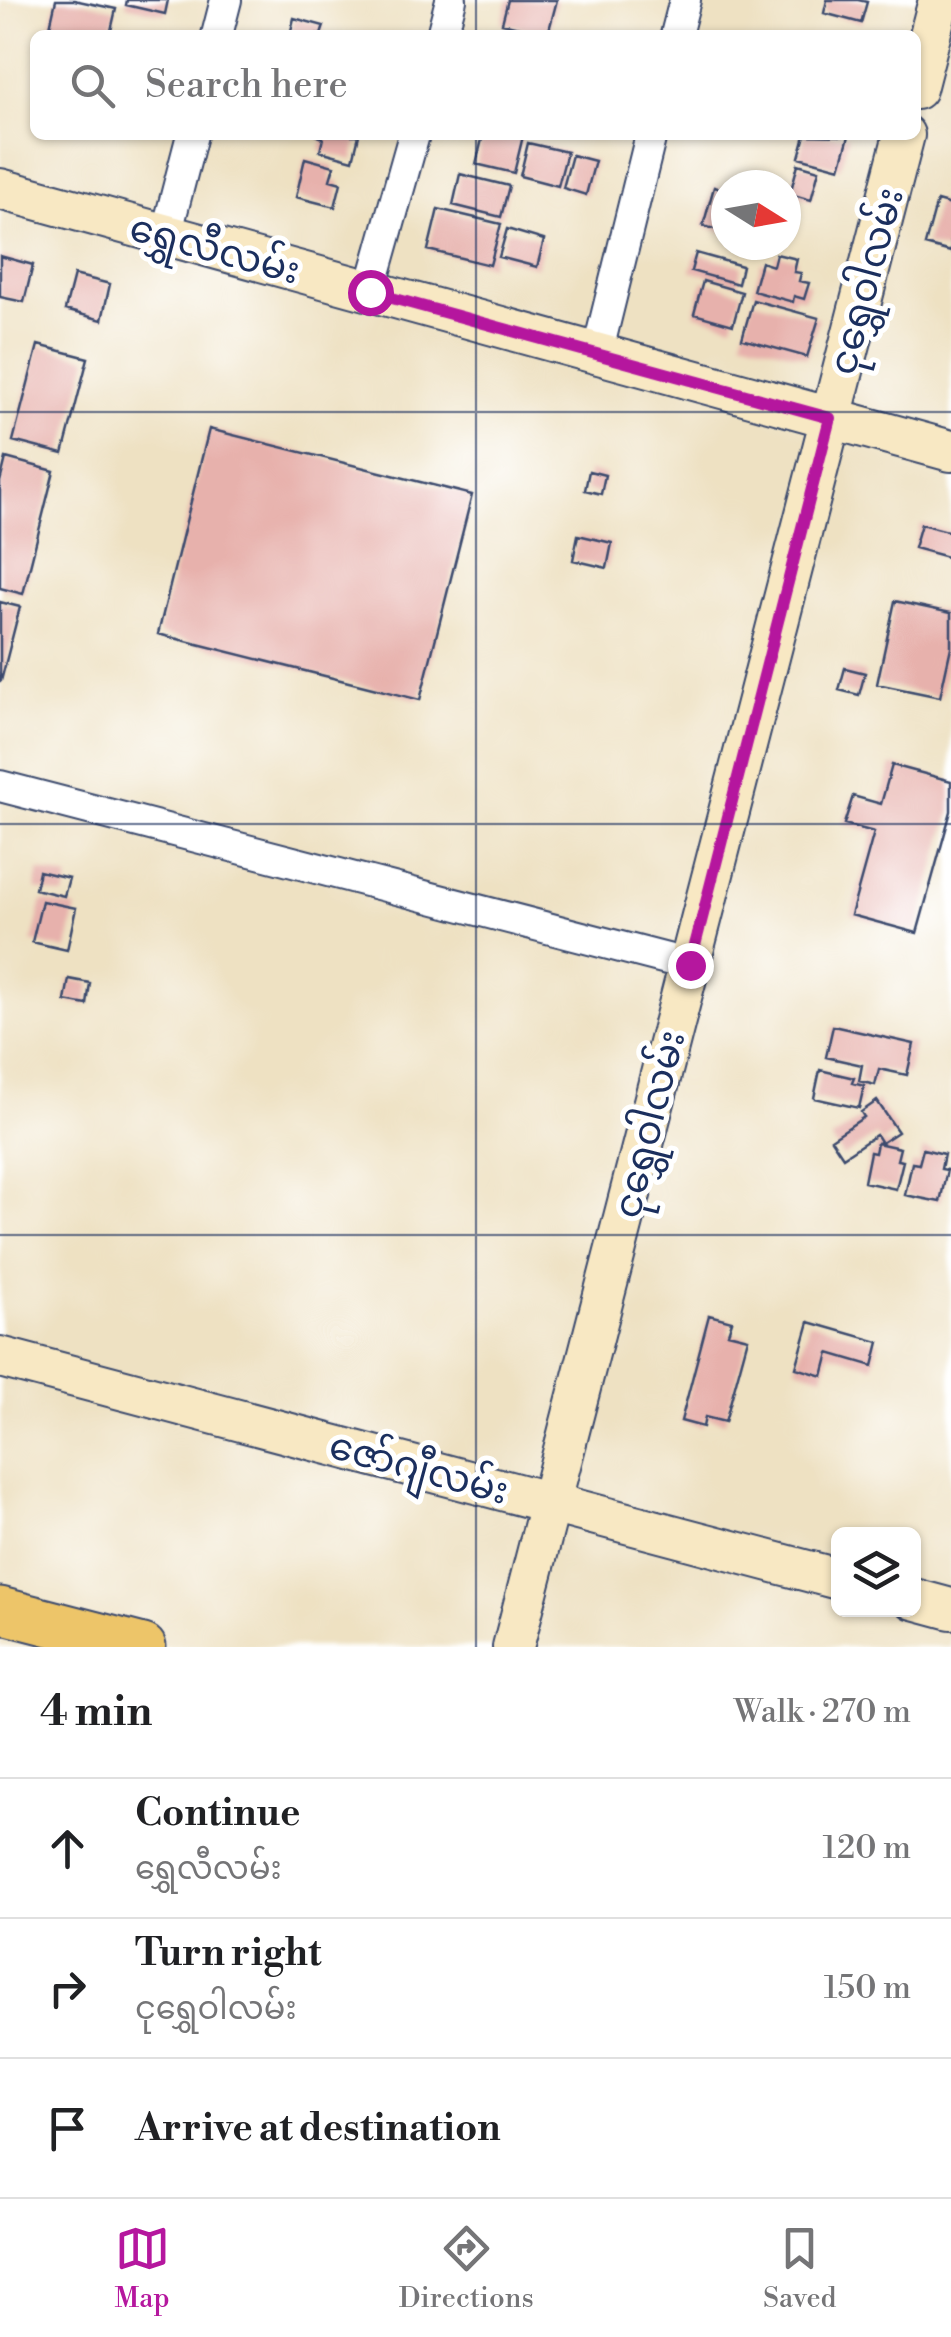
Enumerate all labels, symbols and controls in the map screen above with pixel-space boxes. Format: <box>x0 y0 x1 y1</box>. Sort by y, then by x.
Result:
search box <box>30 30 921 140</box>
icon: search <box>65 58 120 113</box>
text: Search here <box>145 62 348 109</box>
north arrow <box>711 170 801 260</box>
street label: ငုရွှေဝါလမ်း <box>816 182 921 382</box>
street label: ရွှေလီလမ်း <box>123 201 306 301</box>
route start <box>348 270 394 316</box>
route end <box>668 943 714 989</box>
street label: ငုရွှေဝါလမ်း <box>601 1025 702 1225</box>
street label: ဇော်ဂျီလမ်း <box>322 1419 514 1522</box>
map controls <box>831 1527 921 1617</box>
button: layers <box>831 1527 921 1617</box>
text: 4 min <box>40 1686 152 1739</box>
text: Walk · 270 m <box>734 1692 911 1732</box>
text: Continue <box>135 1790 300 1837</box>
icon: ahead <box>40 1821 95 1876</box>
text: 120 m <box>822 1828 911 1868</box>
text: ရွှေလီလမ်း <box>135 1849 282 1889</box>
text: Turn right <box>135 1930 321 1977</box>
icon: right <box>40 1961 95 2016</box>
text: 150 m <box>824 1968 911 2008</box>
text: ငုရွှေဝါလမ်း <box>135 1989 296 2029</box>
icon: arrive <box>40 2101 95 2156</box>
text: Arrive at destination <box>135 2105 501 2152</box>
tab: Map <box>115 2221 170 2316</box>
tab: Directions <box>399 2221 534 2316</box>
tab: Saved <box>763 2221 836 2316</box>

